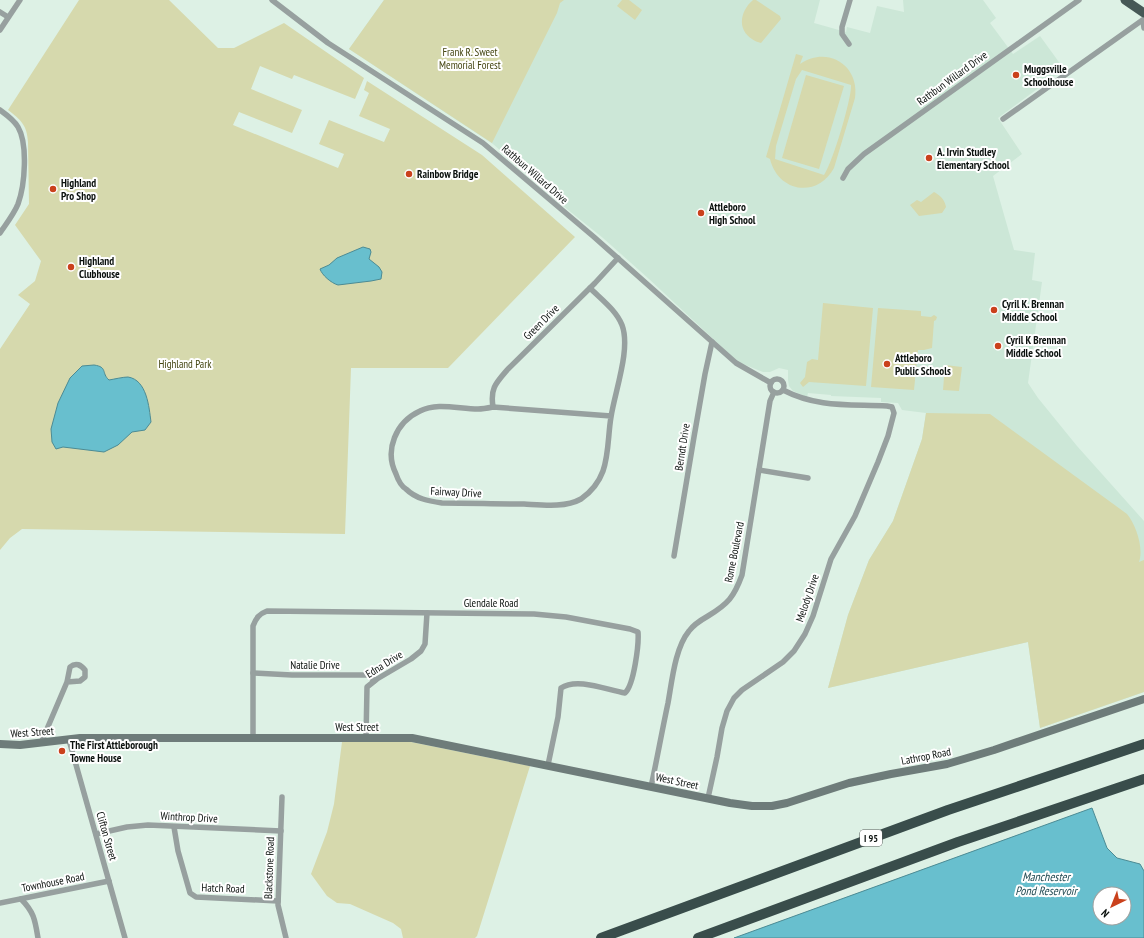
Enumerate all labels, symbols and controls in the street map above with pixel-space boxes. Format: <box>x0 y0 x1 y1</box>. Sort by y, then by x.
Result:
park label: Frank R. Sweet Memorial Forest <box>439 45 501 72</box>
street label: Rathbun Willard Drive <box>914 48 990 108</box>
place label: Muggsville Schoolhouse <box>1024 62 1074 89</box>
marker: Muggsville Schoolhouse <box>1011 70 1021 80</box>
street label: Rathbun Willard Drive <box>499 141 571 207</box>
place label: A. Irvin Studley Elementary School <box>936 145 1010 172</box>
marker: A. Irvin Studley Elementary School <box>924 153 934 163</box>
place label: Rainbow Bridge <box>417 167 479 181</box>
marker: Rainbow Bridge <box>404 169 414 179</box>
place label: Highland Pro Shop <box>61 176 96 203</box>
marker: Highland Pro Shop <box>48 184 58 194</box>
place label: Attleboro High School <box>708 200 756 227</box>
marker: Attleboro High School <box>696 208 706 218</box>
place label: Highland Clubhouse <box>79 254 120 281</box>
marker: Highland Clubhouse <box>66 262 76 272</box>
place label: Cyril K. Brennan Middle School <box>1002 297 1064 324</box>
street label: Green Drive <box>520 301 562 343</box>
marker: Cyril K. Brennan Middle School <box>989 305 999 315</box>
place label: Cyril K Brennan Middle School <box>1006 333 1066 360</box>
marker: Cyril K Brennan Middle School <box>993 341 1003 351</box>
place label: Attleboro Public Schools <box>894 351 951 378</box>
park label: Highland Park <box>158 357 212 371</box>
marker: Attleboro Public Schools <box>882 359 892 369</box>
street label: Berndt Drive <box>671 422 693 472</box>
street label: Fairway Drive <box>430 484 482 500</box>
street label: Rome Boulevard <box>721 520 747 584</box>
street label: Melody Drive <box>792 572 822 624</box>
street label: Glendale Road <box>464 596 519 610</box>
street label: Edna Drive <box>363 647 405 681</box>
street label: Natalie Drive <box>290 658 340 672</box>
street label: West Street <box>335 720 379 734</box>
street label: West Street <box>10 724 54 740</box>
place label: The First Attleborough Towne House <box>70 738 158 765</box>
street label: Lathrop Road <box>900 744 952 768</box>
marker: The First Attleborough Towne House <box>57 746 67 756</box>
street label: West Street <box>654 770 700 792</box>
street label: Winthrop Drive <box>160 809 218 826</box>
street label: Clifton Street <box>93 810 121 862</box>
road number: I 95 <box>860 830 882 846</box>
street label: Blackstone Road <box>261 836 277 899</box>
street label: Townhouse Road <box>21 869 86 895</box>
water label: Manchester Pond Reservoir <box>1015 869 1078 898</box>
street label: Hatch Road <box>201 880 245 896</box>
north arrow <box>1092 886 1132 926</box>
text: N <box>1098 906 1112 920</box>

